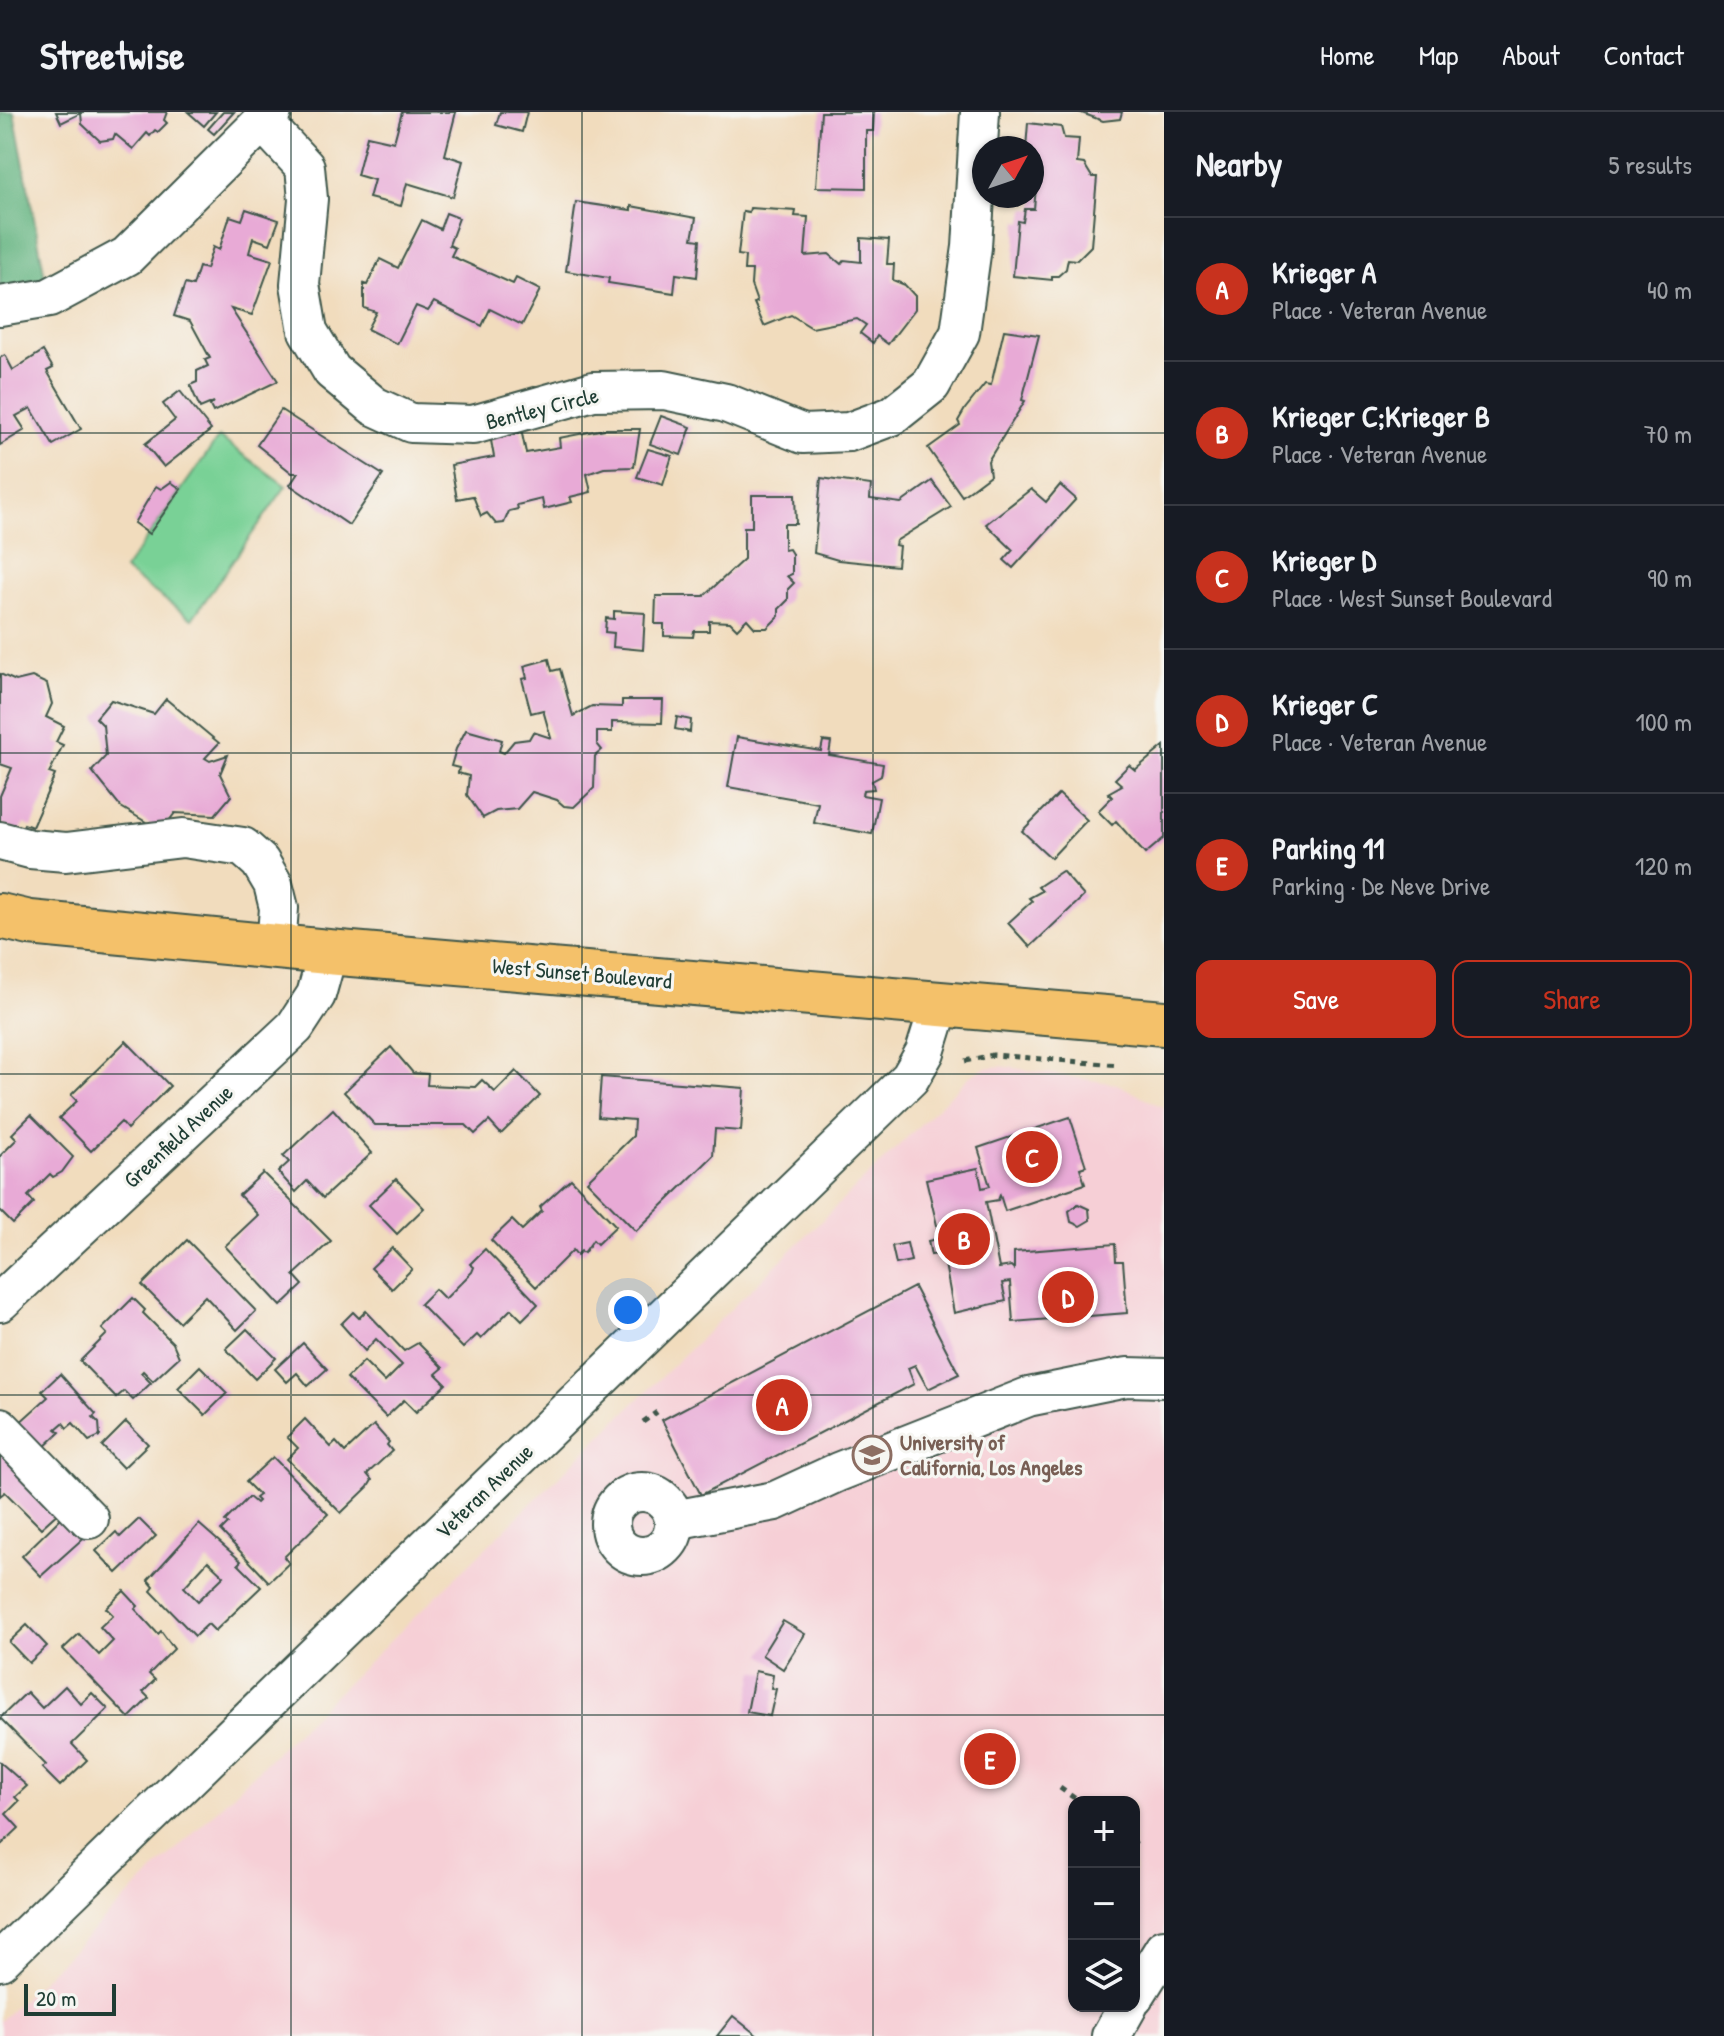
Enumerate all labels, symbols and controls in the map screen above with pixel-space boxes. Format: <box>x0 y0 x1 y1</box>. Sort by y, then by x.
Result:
text: Streetwise <box>40 29 184 81</box>
text: Home <box>1320 36 1375 74</box>
text: Map <box>1419 36 1458 74</box>
text: About <box>1502 36 1560 74</box>
text: Contact <box>1604 36 1684 74</box>
north arrow <box>972 136 1044 208</box>
text: Nearby <box>1196 141 1282 187</box>
text: 5 results <box>1608 147 1692 182</box>
text: Krieger A <box>1272 252 1376 292</box>
text: A <box>1216 272 1228 307</box>
text: 40 m <box>1647 272 1692 307</box>
text: Place · Veteran Avenue <box>1272 292 1487 327</box>
street label: Bentley Circle <box>483 379 602 436</box>
text: Krieger C;Krieger B <box>1272 396 1490 436</box>
text: B <box>1215 416 1229 451</box>
text: 70 m <box>1644 416 1692 451</box>
text: Place · Veteran Avenue <box>1272 436 1487 471</box>
text: Krieger D <box>1272 540 1376 580</box>
text: C <box>1215 560 1229 595</box>
text: 90 m <box>1647 560 1692 595</box>
text: Place · West Sunset Boulevard <box>1272 580 1552 615</box>
text: Krieger C <box>1272 684 1378 724</box>
text: D <box>1216 704 1228 739</box>
text: 100 m <box>1636 704 1692 739</box>
text: Place · Veteran Avenue <box>1272 724 1487 759</box>
text: Parking 11 <box>1272 828 1385 868</box>
text: E <box>1216 848 1228 883</box>
text: 120 m <box>1635 848 1692 883</box>
text: Parking · De Neve Drive <box>1272 868 1490 903</box>
street label: West Sunset Boulevard <box>491 950 673 996</box>
button: Save <box>1196 960 1436 1038</box>
button: Share <box>1452 960 1692 1038</box>
street label: Greenfield Avenue <box>117 1077 239 1194</box>
pin: C <box>1006 1127 1058 1187</box>
pin: B <box>938 1209 990 1269</box>
pin: D <box>1042 1267 1094 1327</box>
your location <box>608 1290 648 1330</box>
pin: A <box>756 1375 808 1435</box>
place label: University of California, Los Angeles <box>900 1427 1083 1483</box>
school or university icon: University of California, Los Angeles <box>851 1434 893 1476</box>
street label: Veteran Avenue <box>428 1437 540 1545</box>
pin: E <box>964 1729 1016 1789</box>
map controls <box>1068 1796 1140 2012</box>
button: + <box>1068 1796 1140 1868</box>
button: − <box>1068 1868 1140 1940</box>
button: layers <box>1068 1940 1140 2012</box>
scale bar <box>24 1980 116 2016</box>
text: 20 m <box>36 1983 76 2013</box>

